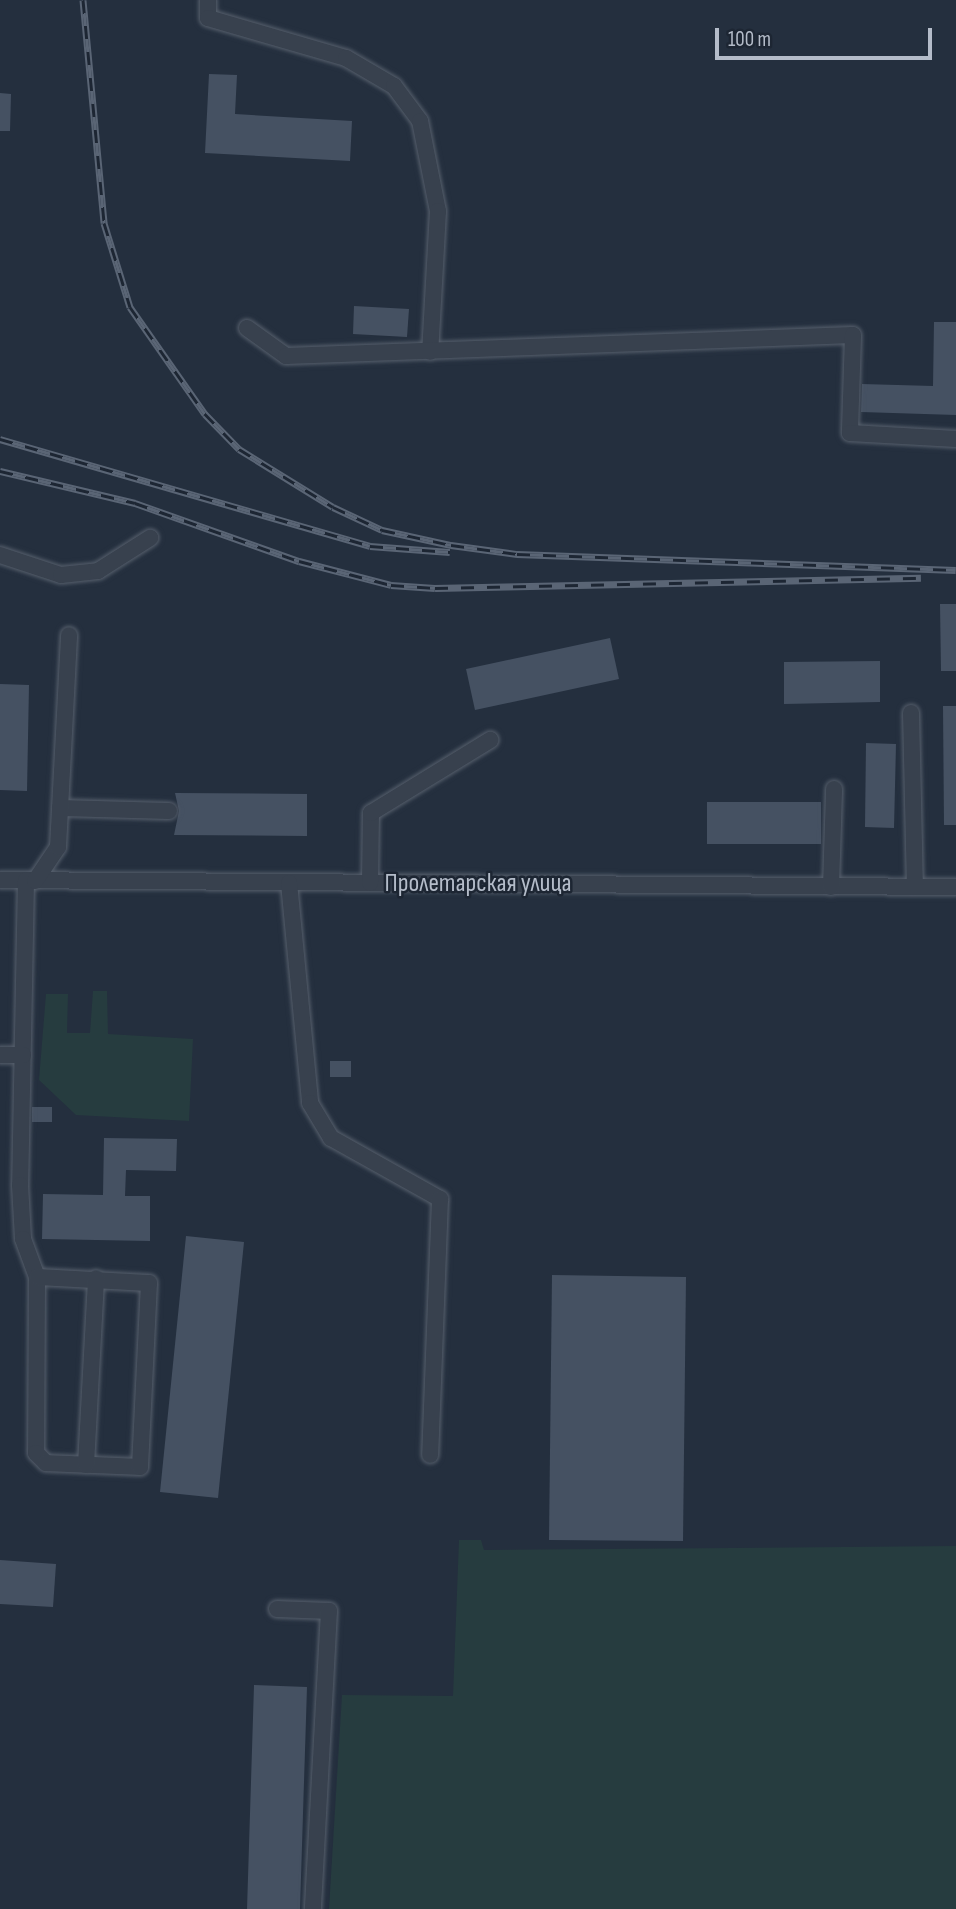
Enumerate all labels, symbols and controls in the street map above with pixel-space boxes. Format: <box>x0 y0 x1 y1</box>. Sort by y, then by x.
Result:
scale bar <box>718 14 935 58</box>
text: 100 m <box>728 27 771 52</box>
street label: Пролетарская улица <box>385 868 571 900</box>

